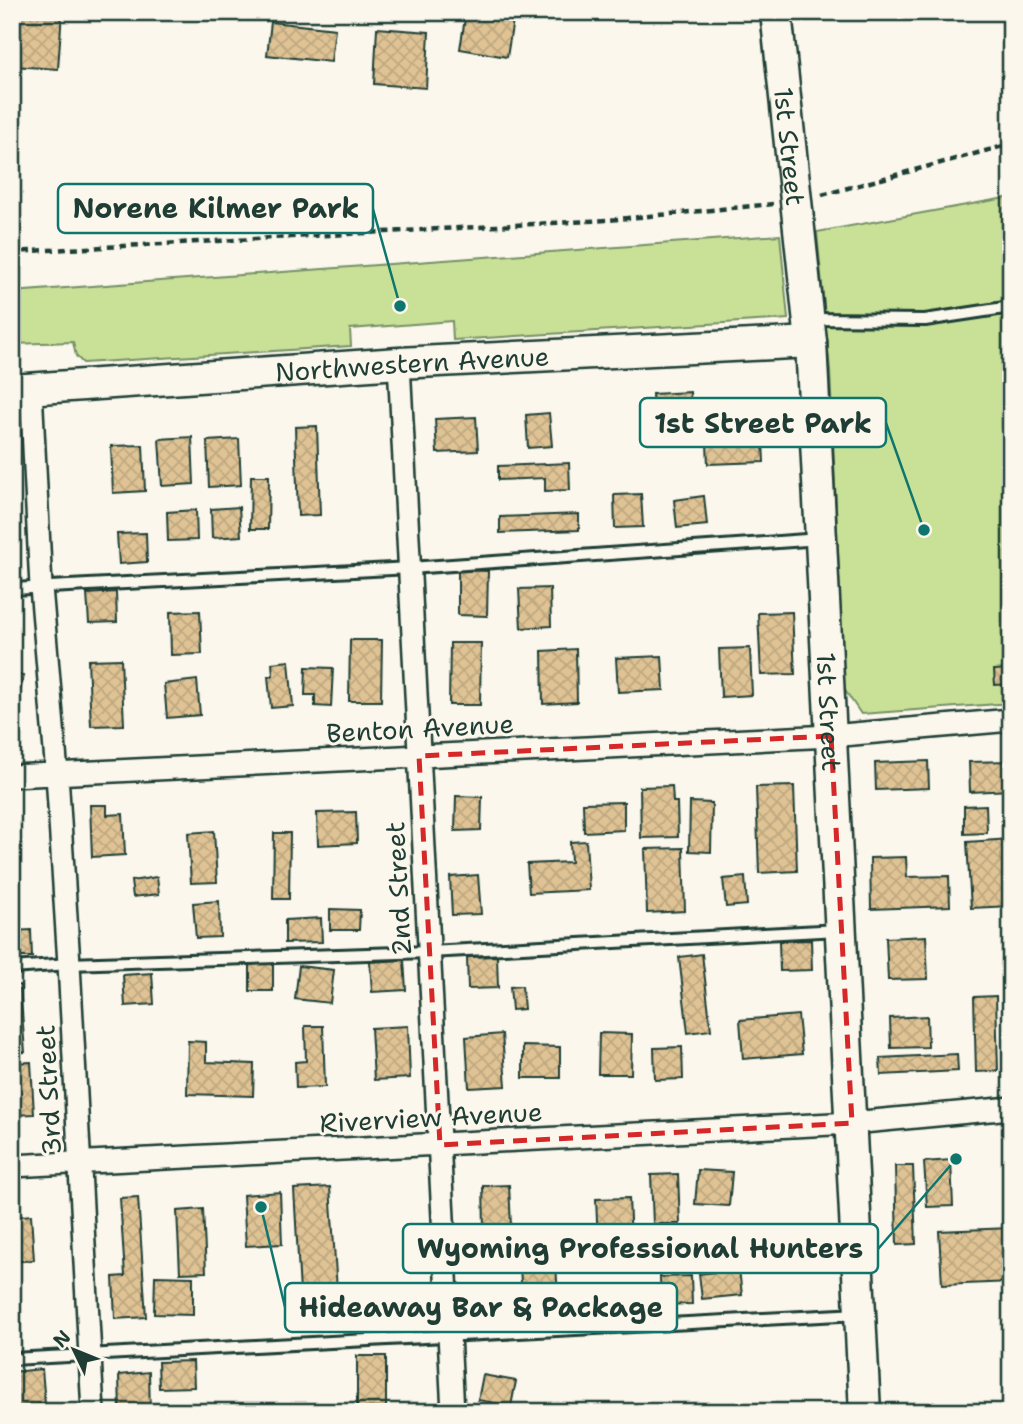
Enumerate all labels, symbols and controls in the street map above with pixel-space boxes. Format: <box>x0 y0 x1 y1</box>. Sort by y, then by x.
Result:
street label: 1st Street <box>767 85 814 207</box>
callout: Norene Kilmer Park <box>58 184 373 233</box>
text: Norene Kilmer Park <box>72 189 360 227</box>
street label: Northwestern Avenue <box>274 338 550 389</box>
callout: 1st Street Park <box>640 398 886 447</box>
text: 1st Street Park <box>654 404 872 442</box>
street label: 1st Street <box>809 651 850 772</box>
street label: Benton Avenue <box>325 706 515 750</box>
street label: 2nd Street <box>377 821 419 957</box>
street label: 3rd Street <box>27 1024 69 1156</box>
street label: Riverview Avenue <box>319 1094 543 1140</box>
callout: Wyoming Professional Hunters <box>403 1224 878 1273</box>
text: Wyoming Professional Hunters <box>417 1229 863 1267</box>
callout: Hideaway Bar & Package <box>285 1283 677 1332</box>
text: Hideaway Bar & Package <box>299 1288 663 1326</box>
north arrow <box>38 1316 108 1386</box>
text: N <box>48 1325 76 1353</box>

